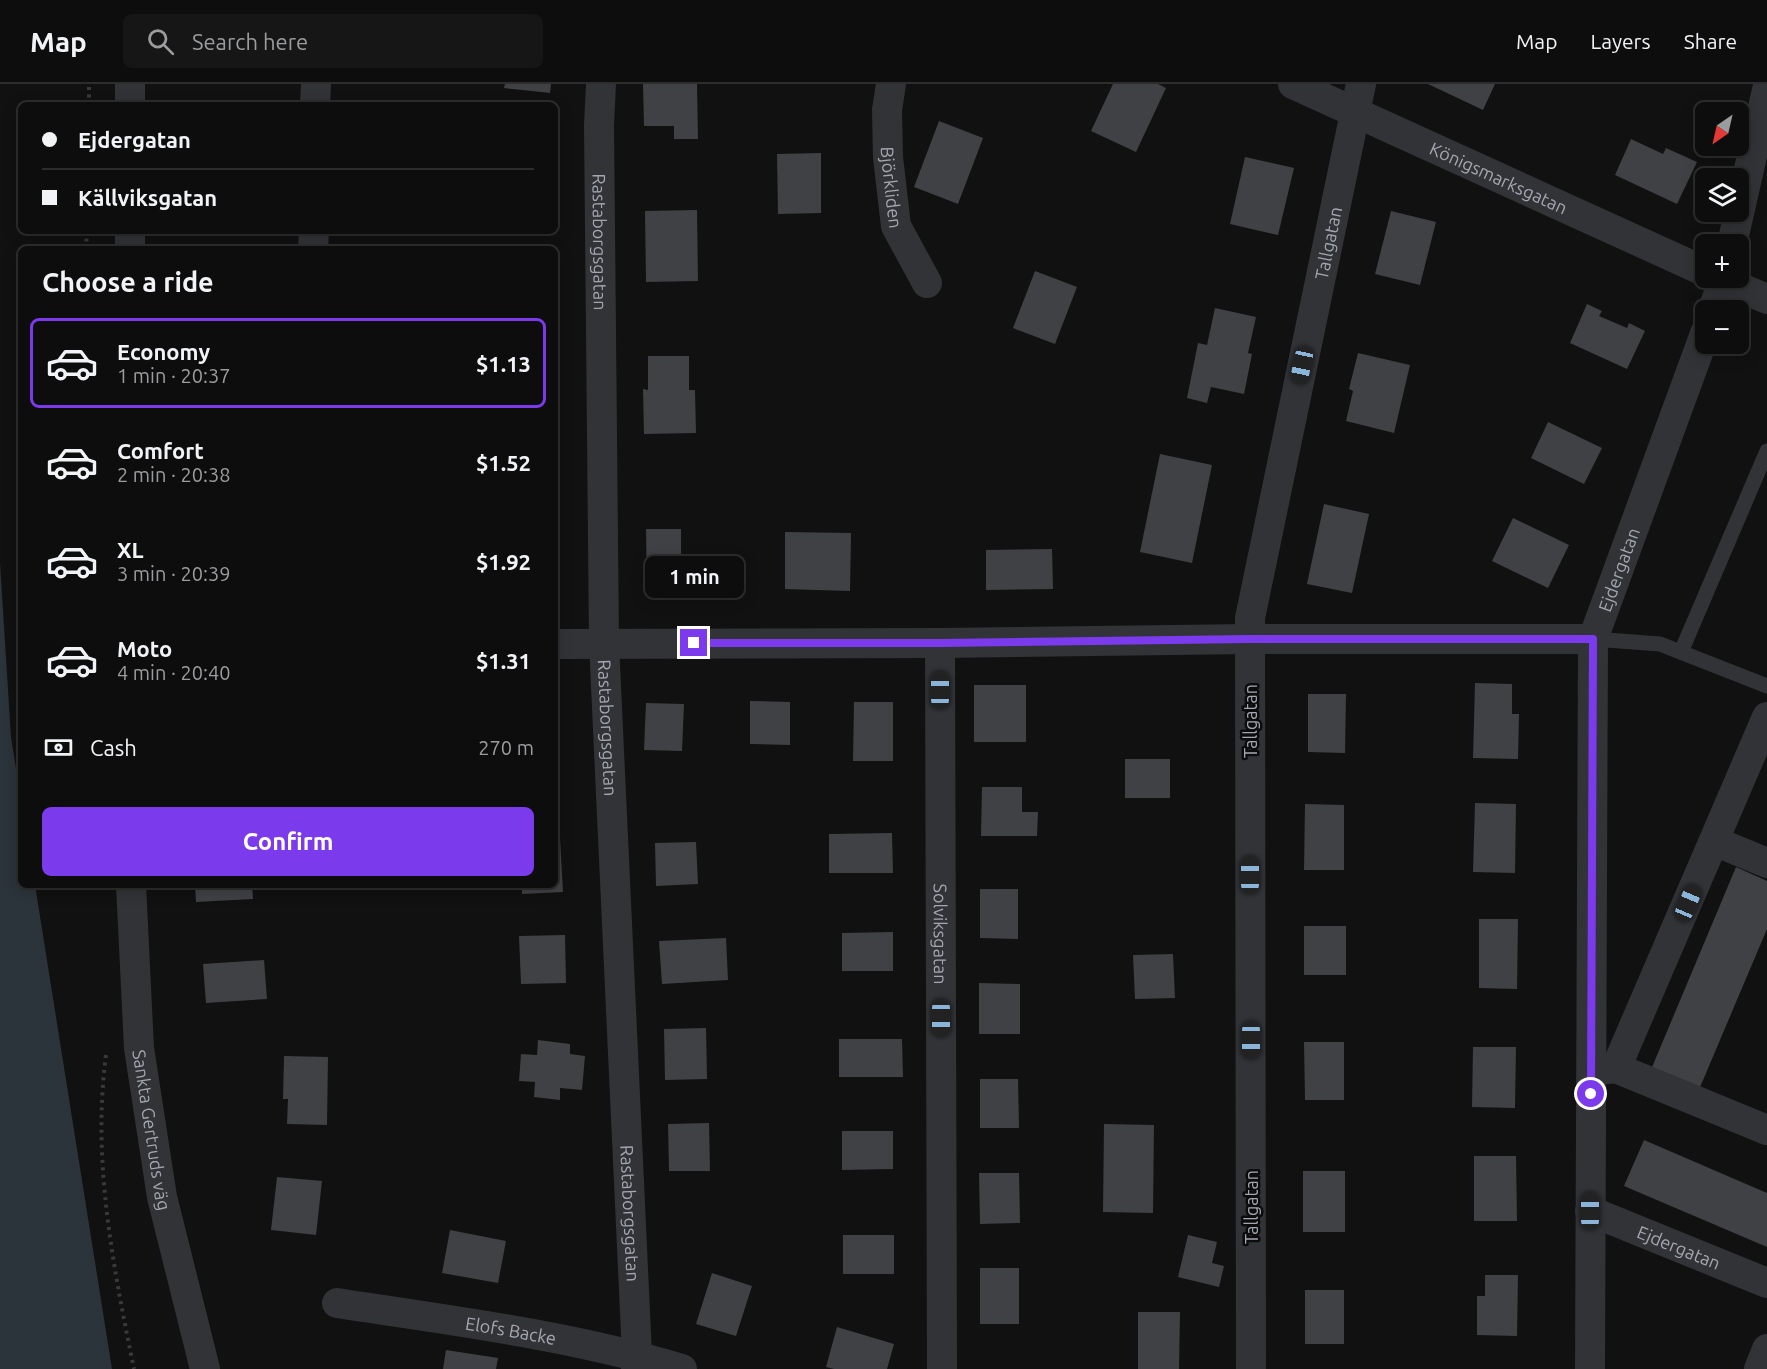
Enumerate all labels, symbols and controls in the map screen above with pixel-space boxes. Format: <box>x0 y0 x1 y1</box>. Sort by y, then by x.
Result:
search box <box>123 14 543 68</box>
icon: search <box>144 25 177 58</box>
text: Map <box>30 26 87 57</box>
text: Search here <box>192 29 308 54</box>
text: Map <box>1516 29 1557 53</box>
text: Layers <box>1590 29 1651 53</box>
text: Share <box>1684 29 1737 53</box>
north arrow <box>1695 102 1749 156</box>
map controls <box>1695 102 1749 354</box>
text: Ejdergatan <box>78 127 191 152</box>
street label: Königsmarksgatan <box>1427 138 1571 218</box>
street label: Björkliden <box>878 146 906 229</box>
button: layers <box>1695 168 1749 222</box>
street label: Rastaborgsgatan <box>589 173 611 310</box>
text: Källviksgatan <box>78 185 217 210</box>
street label: Tallgatan <box>1311 205 1345 281</box>
button: + <box>1695 234 1749 288</box>
text: Choose a ride <box>42 267 214 297</box>
button: − <box>1695 300 1749 354</box>
icon: car <box>45 336 99 390</box>
text: Economy <box>117 339 210 364</box>
car <box>1289 346 1315 384</box>
text: $1.13 <box>476 351 531 376</box>
text: 1 min · 20:37 <box>117 364 231 387</box>
icon: car <box>45 435 99 489</box>
text: Comfort <box>117 438 204 463</box>
text: $1.52 <box>476 450 531 475</box>
text: 2 min · 20:38 <box>117 463 231 486</box>
street label: Ejdergatan <box>1594 525 1643 614</box>
icon: car <box>45 534 99 588</box>
text: XL <box>117 537 144 562</box>
text: $1.92 <box>476 549 531 574</box>
callout: 1 min <box>644 556 744 598</box>
text: 3 min · 20:39 <box>117 562 231 585</box>
text: 1 min <box>669 565 720 588</box>
route end <box>680 629 707 656</box>
icon: car <box>45 633 99 687</box>
text: Moto <box>117 636 172 661</box>
text: $1.31 <box>476 648 531 673</box>
street label: Rastaborgsgatan <box>595 659 621 797</box>
text: 4 min · 20:40 <box>117 661 231 684</box>
car <box>931 672 949 708</box>
street label: Tallgatan <box>1240 684 1260 758</box>
icon: cash <box>42 731 75 764</box>
text: Cash <box>90 735 137 760</box>
text: 270 m <box>478 736 534 759</box>
button: Confirm <box>42 807 534 876</box>
car <box>1241 857 1259 893</box>
street label: Solviksgatan <box>931 883 951 985</box>
car <box>1673 883 1703 923</box>
car <box>932 1000 950 1036</box>
car <box>1242 1022 1260 1058</box>
street label: Sankta Gertruds väg <box>129 1048 175 1212</box>
route start <box>1577 1080 1604 1107</box>
street label: Rastaborgsgatan <box>617 1145 644 1282</box>
street label: Tallgatan <box>1241 1170 1261 1244</box>
car <box>1581 1193 1599 1229</box>
street label: Ejdergatan <box>1634 1221 1723 1273</box>
street label: Elofs Backe <box>464 1313 558 1348</box>

